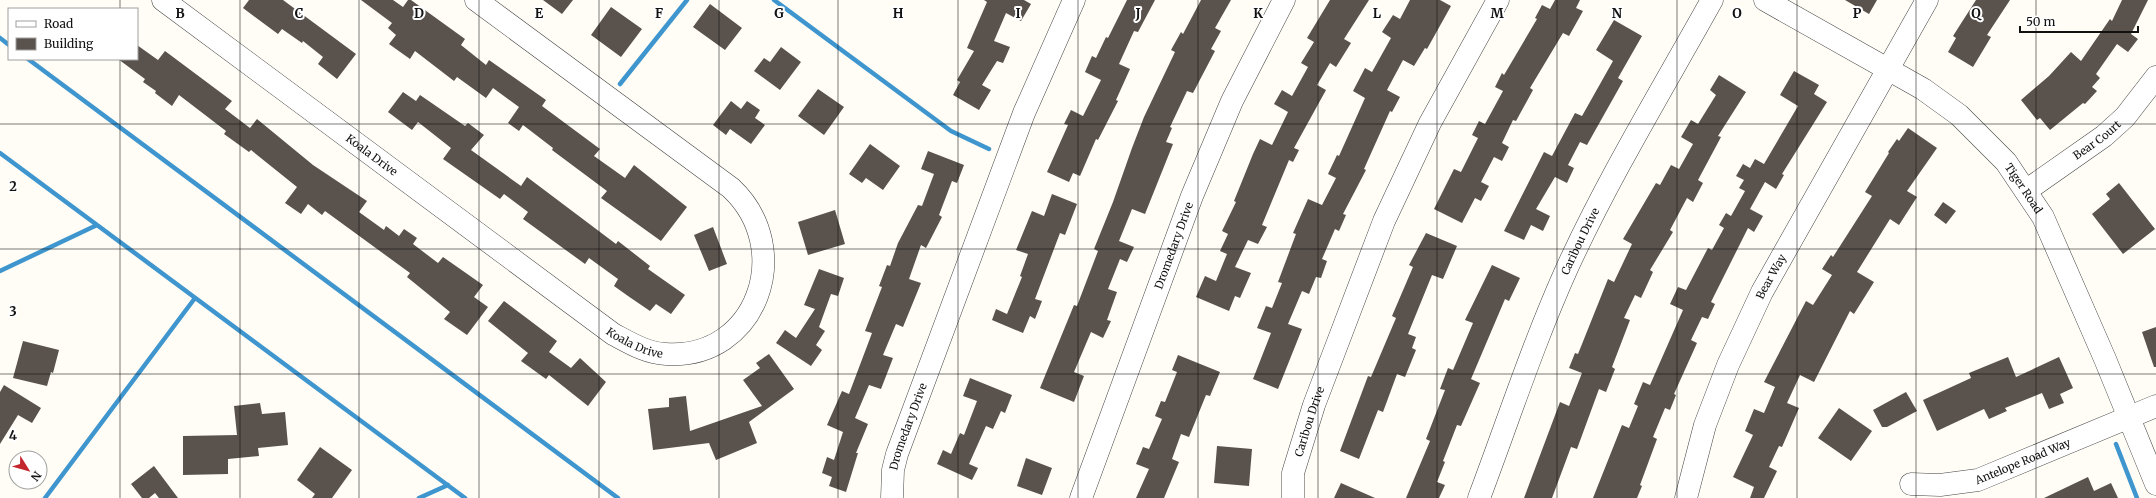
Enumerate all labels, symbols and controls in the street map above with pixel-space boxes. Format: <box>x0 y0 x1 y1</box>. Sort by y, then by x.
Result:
text: B <box>175 5 185 22</box>
text: C <box>295 5 304 22</box>
text: D <box>414 5 424 22</box>
text: E <box>535 5 544 22</box>
text: F <box>655 5 663 22</box>
text: G <box>774 5 784 22</box>
text: H <box>893 5 904 22</box>
text: I <box>1015 5 1021 22</box>
text: J <box>1134 5 1141 22</box>
text: K <box>1253 5 1263 22</box>
text: L <box>1373 5 1382 22</box>
text: M <box>1490 5 1504 22</box>
text: N <box>1612 5 1623 22</box>
text: O <box>1732 5 1742 22</box>
text: P <box>1853 5 1862 22</box>
text: Q <box>1971 5 1982 22</box>
legend <box>8 8 138 60</box>
scale bar <box>2020 8 2138 34</box>
text: 50 m <box>2026 14 2055 29</box>
text: Road <box>44 16 73 31</box>
text: Building <box>44 36 94 51</box>
street label: Bear Court <box>2070 117 2124 163</box>
street label: Koala Drive <box>343 131 401 179</box>
street label: Tiger Road <box>2002 161 2046 217</box>
text: 2 <box>9 178 17 195</box>
street label: Dromedary Drive <box>1151 200 1196 291</box>
street label: Caribou Drive <box>1558 205 1602 277</box>
street label: Bear Way <box>1753 251 1789 301</box>
text: 3 <box>9 303 17 320</box>
street label: Koala Drive <box>603 324 664 361</box>
street label: Dromedary Drive <box>886 381 930 472</box>
street label: Caribou Drive <box>1291 384 1328 458</box>
text: 4 <box>9 427 18 444</box>
street label: Antelope Road Way <box>1972 435 2073 488</box>
north arrow <box>8 450 48 490</box>
text: N <box>28 468 44 484</box>

